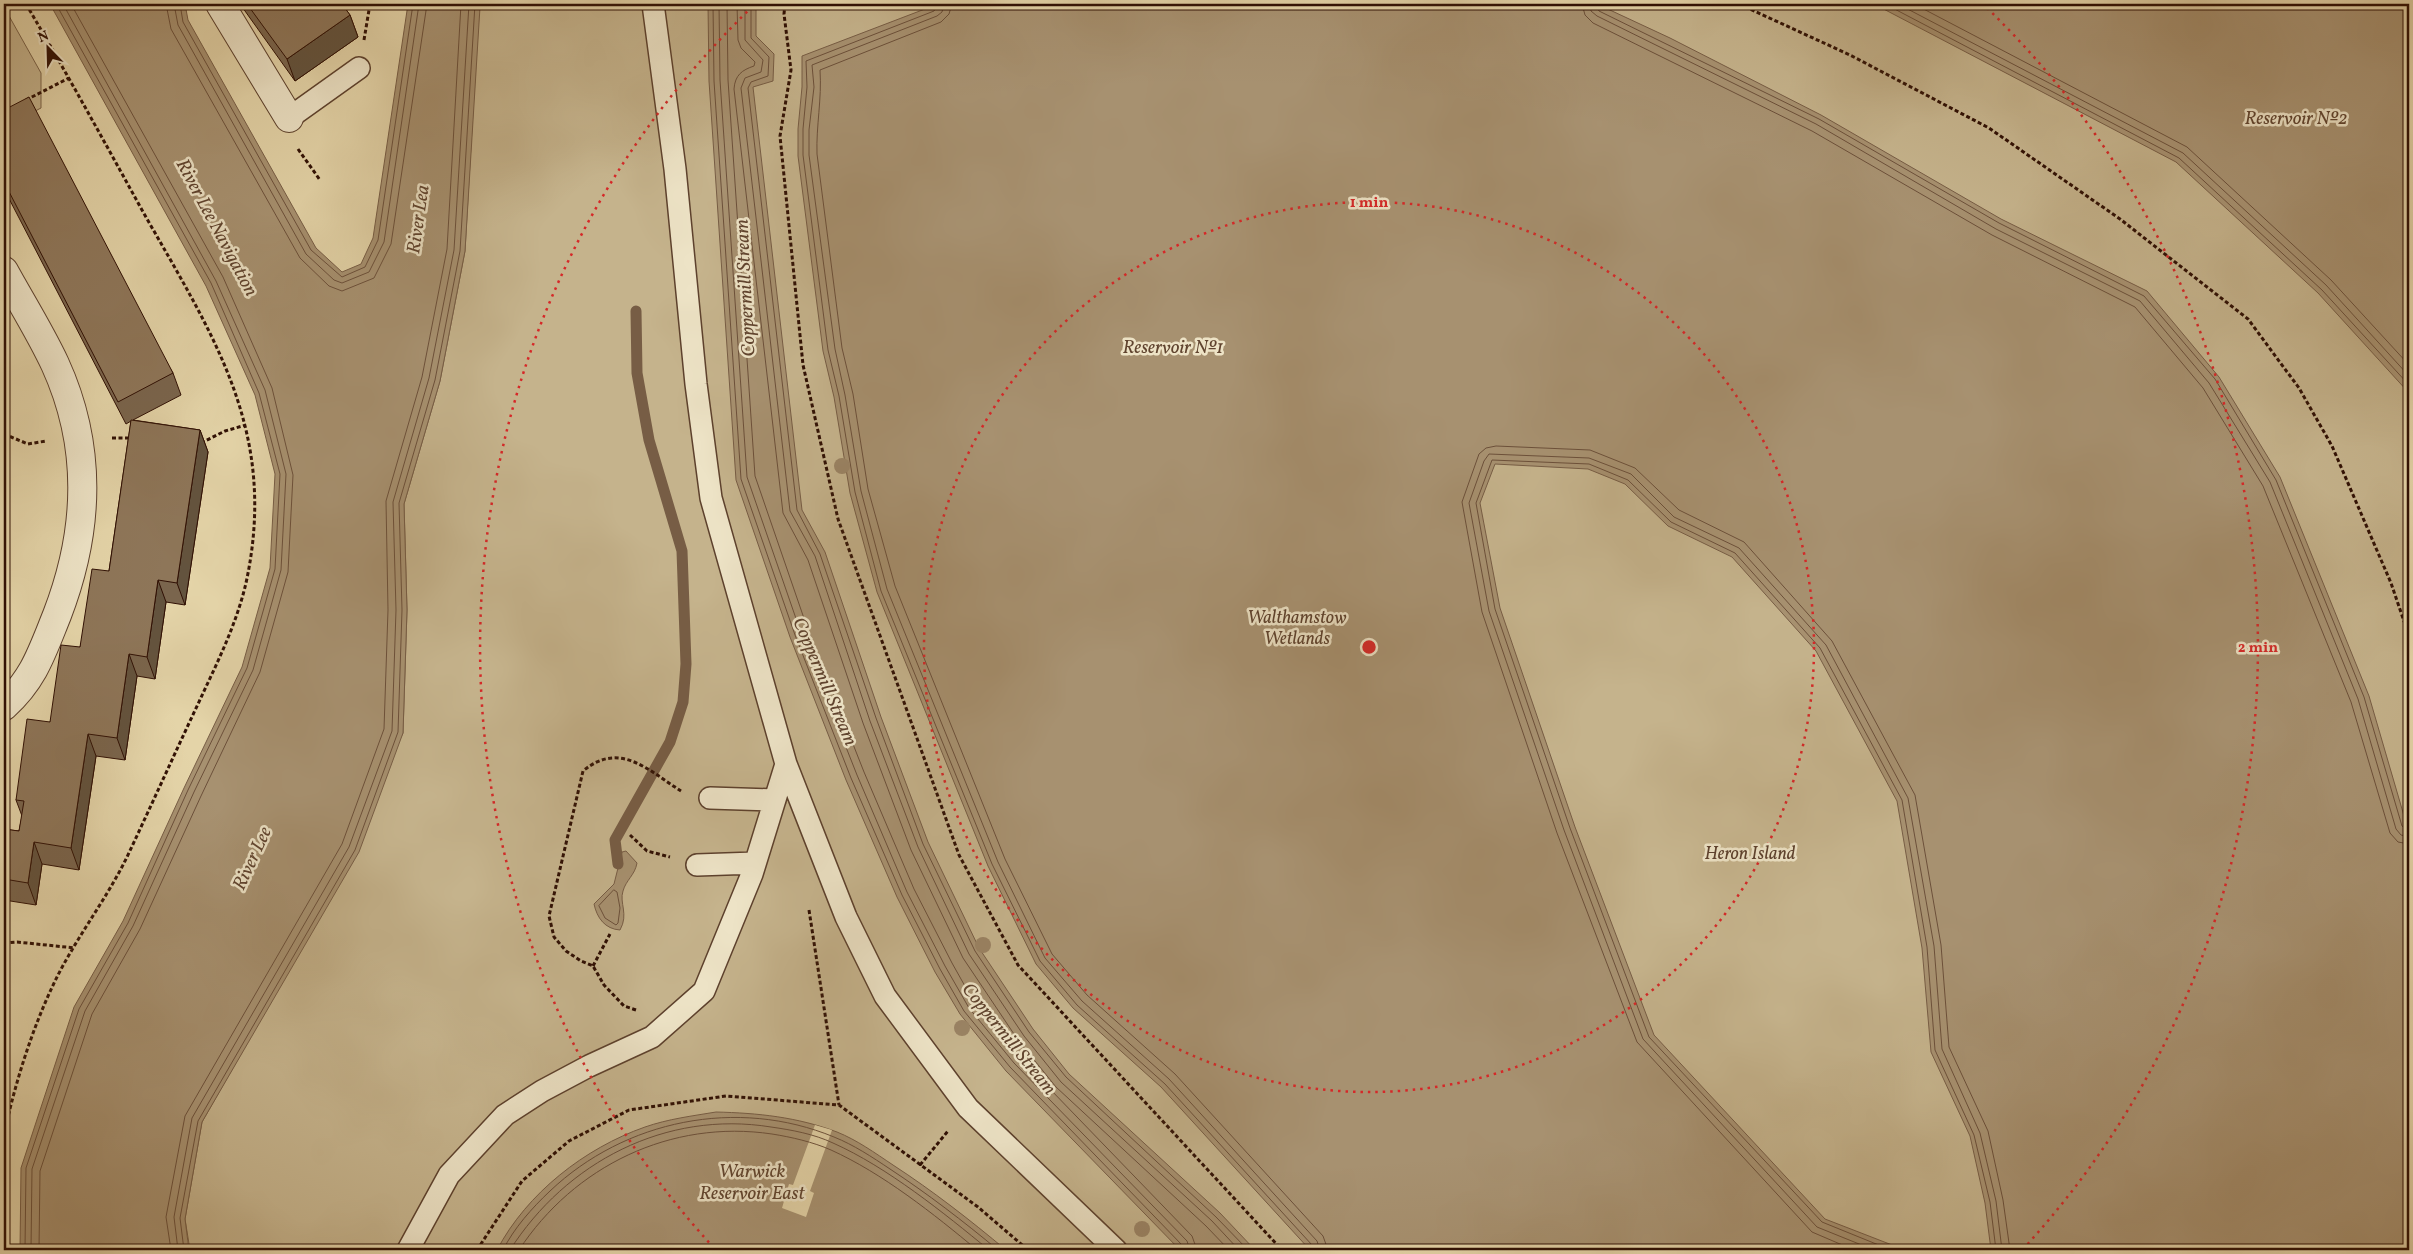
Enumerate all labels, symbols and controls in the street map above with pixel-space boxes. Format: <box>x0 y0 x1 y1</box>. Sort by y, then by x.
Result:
north arrow <box>22 22 72 72</box>
text: N <box>35 27 52 48</box>
water label: Reservoir №2 <box>2245 106 2347 132</box>
water label: River Lee Navigation <box>169 155 264 301</box>
water label: River Lea <box>401 183 437 255</box>
text: 1 min <box>1350 193 1388 214</box>
water label: Coppermill Stream <box>729 219 763 357</box>
water label: Reservoir №1 <box>1123 335 1223 361</box>
park label: Walthamstow Wetlands <box>1247 606 1347 652</box>
water label: Coppermill Stream <box>785 613 863 750</box>
centre of rings <box>1360 638 1378 656</box>
text: 2 min <box>2238 638 2278 659</box>
water label: River Lee <box>227 823 279 895</box>
park label: Heron Island <box>1705 842 1796 867</box>
water label: Coppermill Stream <box>955 978 1062 1101</box>
water label: Warwick Reservoir East <box>699 1159 806 1207</box>

